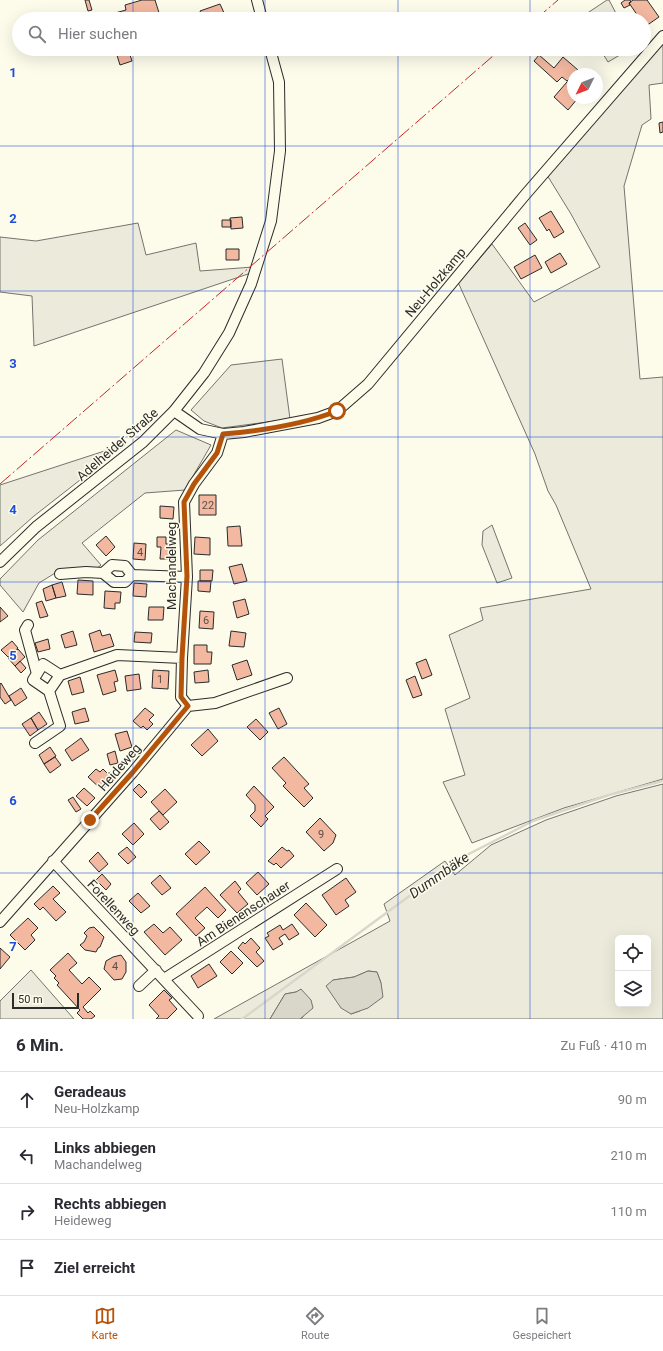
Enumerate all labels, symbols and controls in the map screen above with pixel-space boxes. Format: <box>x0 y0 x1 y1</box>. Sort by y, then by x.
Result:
search box <box>12 12 651 56</box>
icon: search <box>26 23 48 45</box>
text: Hier suchen <box>58 25 137 43</box>
text: 1 <box>9 65 17 80</box>
north arrow <box>567 68 603 104</box>
text: 2 <box>9 211 17 226</box>
street label: Neu-Holzkamp <box>402 245 469 320</box>
text: 3 <box>9 356 17 371</box>
route start <box>328 402 346 420</box>
street label: Adelheider Straße <box>74 405 161 484</box>
house number: 22 <box>202 499 214 512</box>
text: 4 <box>9 502 17 517</box>
street label: Machandelweg <box>164 522 179 610</box>
house number: 4 <box>137 546 143 559</box>
house number: 6 <box>203 614 209 627</box>
text: 5 <box>9 648 17 663</box>
house number: 1 <box>157 673 163 686</box>
street label: Heideweg <box>95 741 144 794</box>
text: 6 <box>9 793 17 808</box>
route end <box>81 811 99 829</box>
house number: 9 <box>318 828 324 841</box>
water label: Dummbäke <box>406 849 472 901</box>
street label: Forellenweg <box>84 877 143 938</box>
street label: Am Bienenschauer <box>194 877 293 949</box>
map controls <box>615 935 651 1007</box>
button: locate <box>615 935 651 971</box>
text: 7 <box>9 939 17 954</box>
house number: 4 <box>112 960 118 973</box>
button: layers <box>615 971 651 1007</box>
scale bar <box>12 991 79 1010</box>
text: 50 m <box>18 993 43 1006</box>
text: 6 Min. <box>16 1035 64 1055</box>
text: Zu Fuß · 410 m <box>561 1038 647 1053</box>
text: Geradeaus <box>54 1083 126 1101</box>
icon: ahead <box>16 1089 38 1111</box>
text: 90 m <box>618 1092 647 1107</box>
text: Neu-Holzkamp <box>54 1101 140 1116</box>
text: Links abbiegen <box>54 1139 156 1157</box>
icon: left <box>16 1145 38 1167</box>
text: 210 m <box>610 1148 647 1163</box>
text: Machandelweg <box>54 1157 142 1172</box>
text: Rechts abbiegen <box>54 1195 167 1213</box>
icon: right <box>16 1201 38 1223</box>
text: 110 m <box>610 1204 647 1219</box>
text: Heideweg <box>54 1213 112 1228</box>
icon: arrive <box>16 1257 38 1279</box>
text: Ziel erreicht <box>54 1259 135 1277</box>
tab: Karte <box>92 1305 118 1342</box>
tab: Route <box>301 1305 329 1342</box>
tab: Gespeichert <box>513 1305 571 1342</box>

